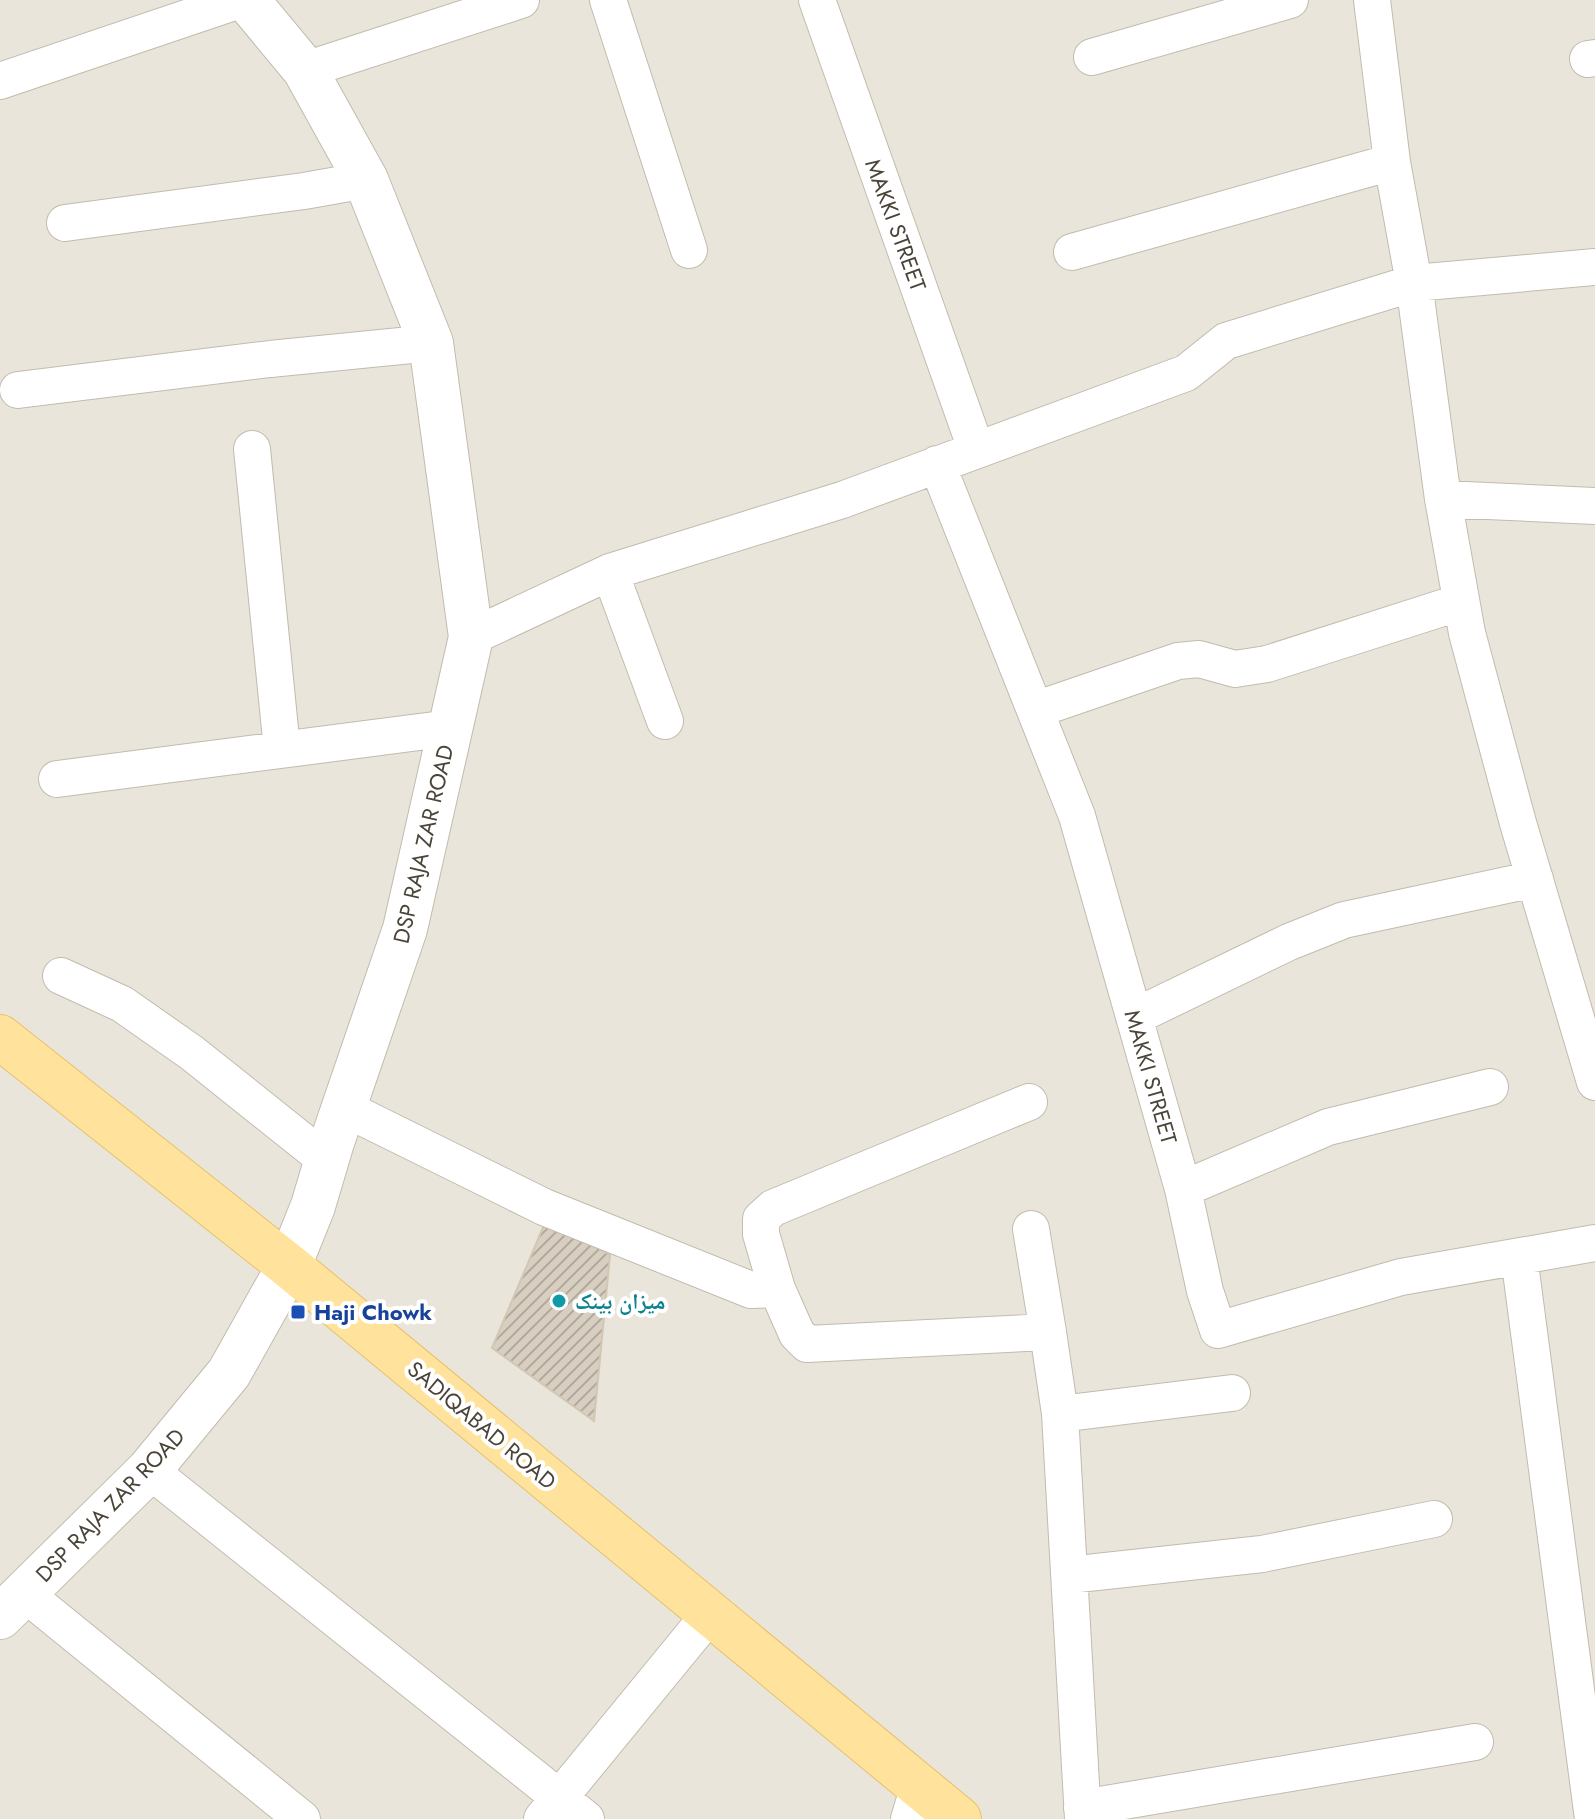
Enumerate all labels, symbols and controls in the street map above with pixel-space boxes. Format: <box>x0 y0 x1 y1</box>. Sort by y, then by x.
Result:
street label: MAKKI STREET <box>857 155 935 296</box>
street label: DSP RAJA ZAR ROAD <box>385 742 461 946</box>
street label: MAKKI STREET <box>1117 1006 1186 1149</box>
place label: میزان بینک <box>575 1285 665 1317</box>
marker: میزان بینک <box>550 1292 568 1310</box>
place label: Haji Chowk <box>314 1296 432 1328</box>
marker: Haji Chowk <box>289 1303 307 1321</box>
street label: SADIQABAD ROAD <box>401 1353 563 1497</box>
street label: DSP RAJA ZAR ROAD <box>28 1421 192 1589</box>

